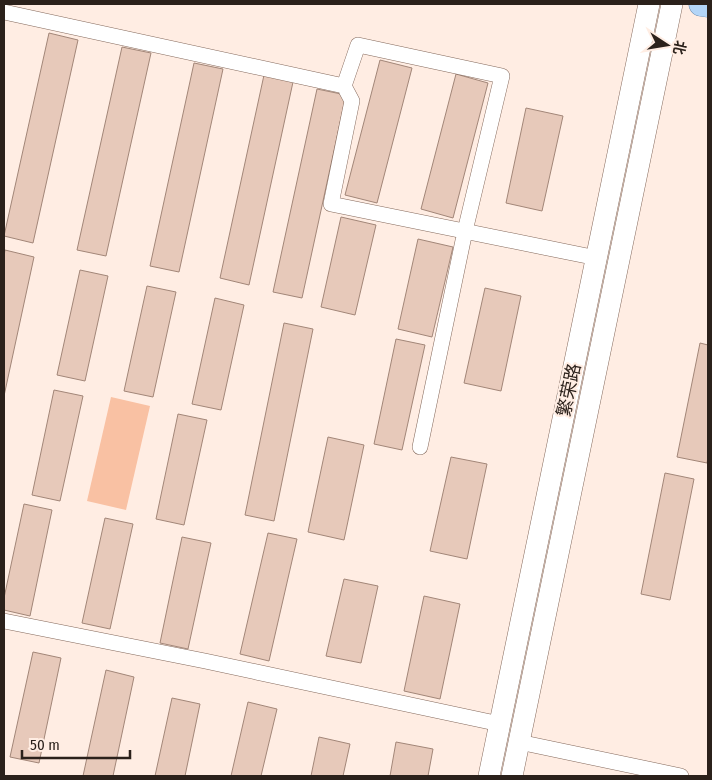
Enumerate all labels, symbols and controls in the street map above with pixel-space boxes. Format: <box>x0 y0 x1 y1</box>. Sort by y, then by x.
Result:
north arrow <box>642 20 692 70</box>
text: 北 <box>669 39 689 56</box>
street label: 繁荣路 <box>553 361 585 419</box>
scale bar <box>22 728 130 760</box>
text: 50 m <box>30 736 60 754</box>

